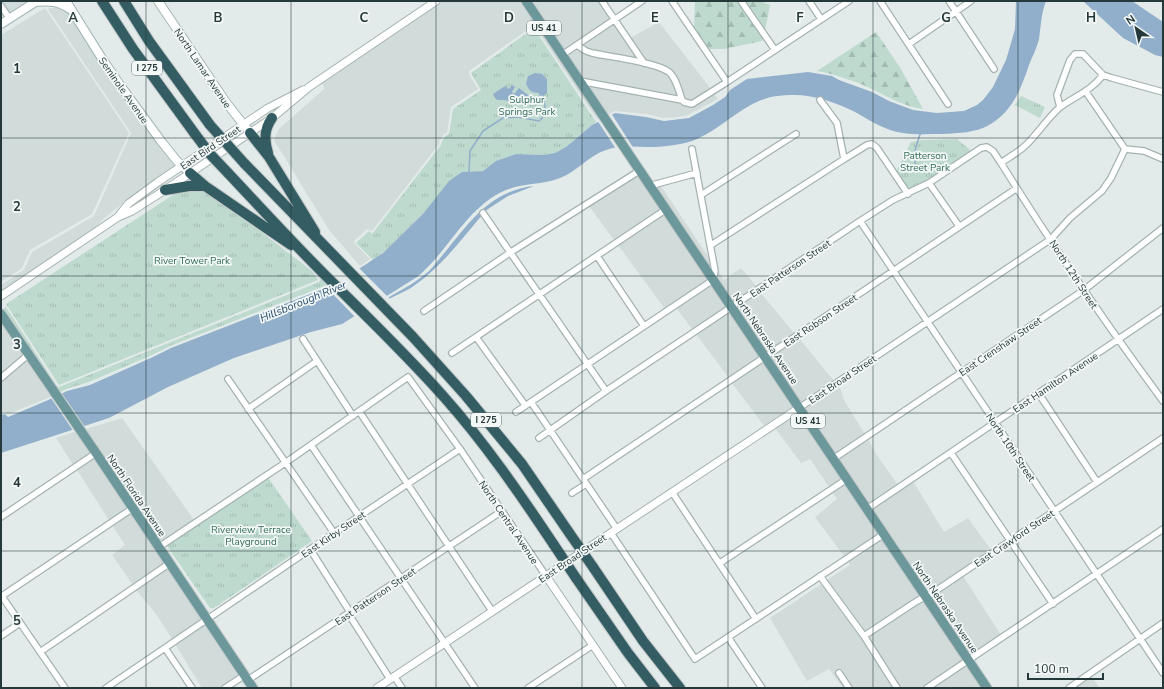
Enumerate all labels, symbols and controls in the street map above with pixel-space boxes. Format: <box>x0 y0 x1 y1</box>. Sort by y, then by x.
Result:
north arrow <box>1116 8 1156 48</box>
text: A <box>68 9 78 27</box>
text: B <box>214 9 223 27</box>
text: C <box>360 9 369 27</box>
text: D <box>504 9 514 27</box>
text: E <box>651 9 659 27</box>
text: F <box>796 9 804 27</box>
text: G <box>941 9 951 27</box>
text: H <box>1086 9 1096 27</box>
text: N <box>1123 12 1138 29</box>
road number: US 41 <box>527 21 561 35</box>
street label: North Lamar Avenue <box>170 26 234 111</box>
street label: Seminole Avenue <box>95 54 151 127</box>
text: 1 <box>13 60 21 78</box>
road number: I 275 <box>132 61 162 75</box>
park label: Sulphur Springs Park <box>499 93 556 119</box>
street label: East Bird Street <box>178 122 244 173</box>
park label: Patterson Street Park <box>900 149 951 175</box>
text: 2 <box>13 198 21 216</box>
street label: East Patterson Street <box>747 236 834 301</box>
street label: North 12th Street <box>1046 237 1101 312</box>
park label: River Tower Park <box>154 254 231 268</box>
water label: Hillsborough River <box>258 277 350 326</box>
street label: North Nebraska Avenue <box>729 290 801 387</box>
street label: East Robson Street <box>781 291 860 351</box>
street label: East Crenshaw Street <box>956 314 1045 380</box>
text: 3 <box>13 336 21 354</box>
street label: East Hamilton Avenue <box>1010 349 1101 417</box>
street label: East Broad Street <box>806 352 880 408</box>
street label: North 10th Street <box>982 411 1039 485</box>
road number: I 275 <box>471 413 501 427</box>
road number: US 41 <box>791 414 825 428</box>
street label: North Florida Avenue <box>103 452 169 539</box>
text: 4 <box>13 474 21 492</box>
street label: North Central Avenue <box>475 478 541 567</box>
street label: East Crawford Street <box>972 507 1058 571</box>
street label: East Kirby Street <box>299 508 369 562</box>
park label: Riverview Terrace Playground <box>211 523 291 549</box>
street label: East Broad Street <box>536 531 610 587</box>
street label: North Nebraska Avenue <box>909 559 981 656</box>
street label: East Patterson Street <box>332 564 419 629</box>
text: 5 <box>13 612 21 630</box>
scale bar <box>1028 655 1103 681</box>
text: 100 m <box>1034 661 1069 677</box>

